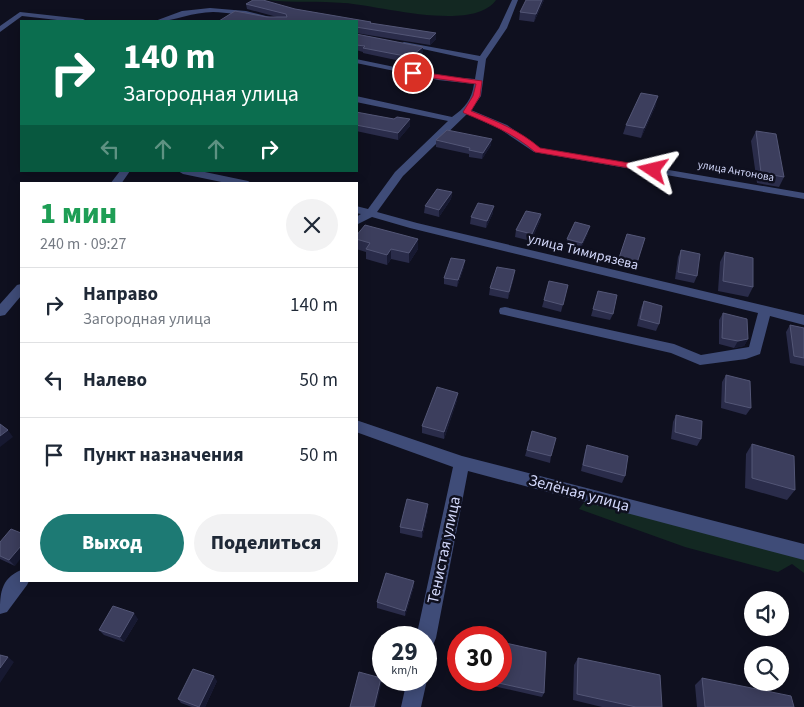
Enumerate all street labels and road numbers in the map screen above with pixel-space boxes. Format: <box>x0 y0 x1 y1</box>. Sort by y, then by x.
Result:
street label: улица Антонова <box>697 157 775 185</box>
street label: улица Тимирязева <box>526 229 640 275</box>
street label: Зелёная улица <box>526 469 632 517</box>
street label: Тенистая улица <box>422 494 466 606</box>

